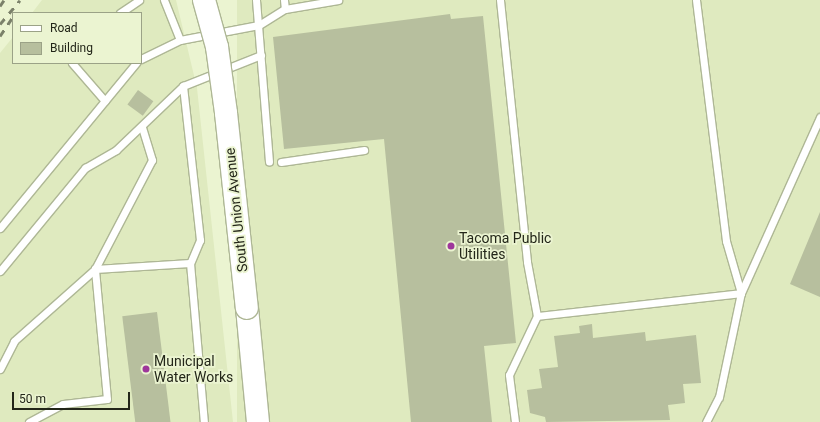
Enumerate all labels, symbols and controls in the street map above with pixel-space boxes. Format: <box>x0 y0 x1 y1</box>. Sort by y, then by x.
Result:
legend <box>12 12 142 64</box>
text: Road <box>50 21 78 35</box>
text: Building <box>50 41 93 55</box>
street label: South Union Avenue <box>221 147 251 273</box>
place label: Tacoma Public Utilities <box>459 230 551 262</box>
marker: Tacoma Public Utilities <box>446 241 456 251</box>
place label: Municipal Water Works <box>154 353 233 386</box>
marker: Municipal Water Works <box>141 364 151 374</box>
scale bar <box>14 384 132 410</box>
text: 50 m <box>19 392 46 406</box>

